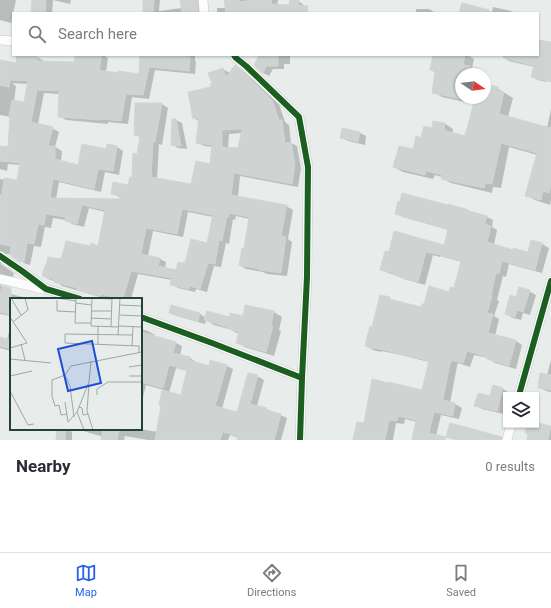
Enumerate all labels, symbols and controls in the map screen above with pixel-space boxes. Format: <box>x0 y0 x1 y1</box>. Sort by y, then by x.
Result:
search box <box>12 12 539 56</box>
icon: search <box>26 23 48 45</box>
text: Search here <box>58 25 137 43</box>
north arrow <box>455 68 491 104</box>
inset map <box>10 298 142 430</box>
map controls <box>503 392 539 428</box>
button: layers <box>503 392 539 428</box>
text: Nearby <box>16 456 71 476</box>
text: 0 results <box>485 459 535 474</box>
tab: Map <box>75 562 97 599</box>
tab: Directions <box>247 562 296 599</box>
tab: Saved <box>446 562 476 599</box>

